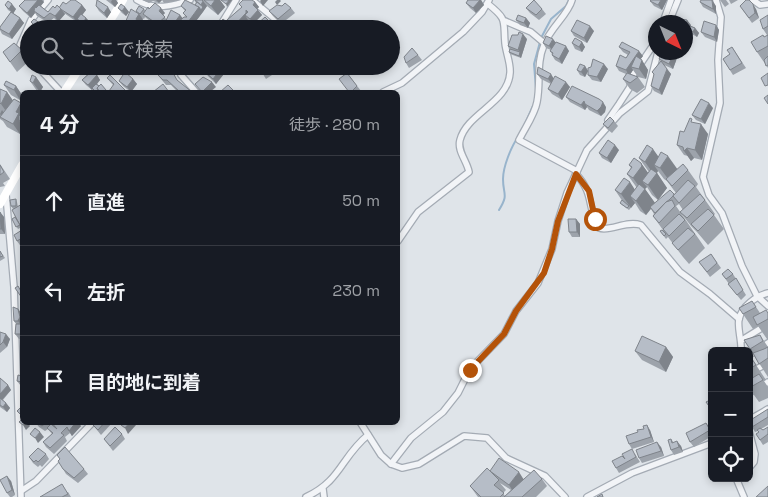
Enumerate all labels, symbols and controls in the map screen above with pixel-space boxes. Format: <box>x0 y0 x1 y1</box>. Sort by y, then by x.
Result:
north arrow <box>648 15 693 60</box>
search box <box>20 20 400 75</box>
icon: search <box>38 34 66 62</box>
text: ここで検索 <box>78 37 173 62</box>
text: 4 分 <box>40 111 80 138</box>
text: 徒歩 · 280 m <box>289 114 380 135</box>
icon: ahead <box>40 187 68 215</box>
text: 直進 <box>87 190 125 215</box>
text: 50 m <box>342 190 380 211</box>
route start <box>584 208 607 231</box>
icon: left <box>40 277 68 305</box>
text: 左折 <box>87 280 125 305</box>
text: 230 m <box>333 280 380 301</box>
map controls <box>708 347 753 482</box>
button: + <box>708 347 753 392</box>
route end <box>459 359 482 382</box>
icon: arrive <box>40 367 68 395</box>
text: 目的地に到着 <box>87 370 201 395</box>
button: − <box>708 392 753 437</box>
button: locate <box>708 437 753 482</box>

